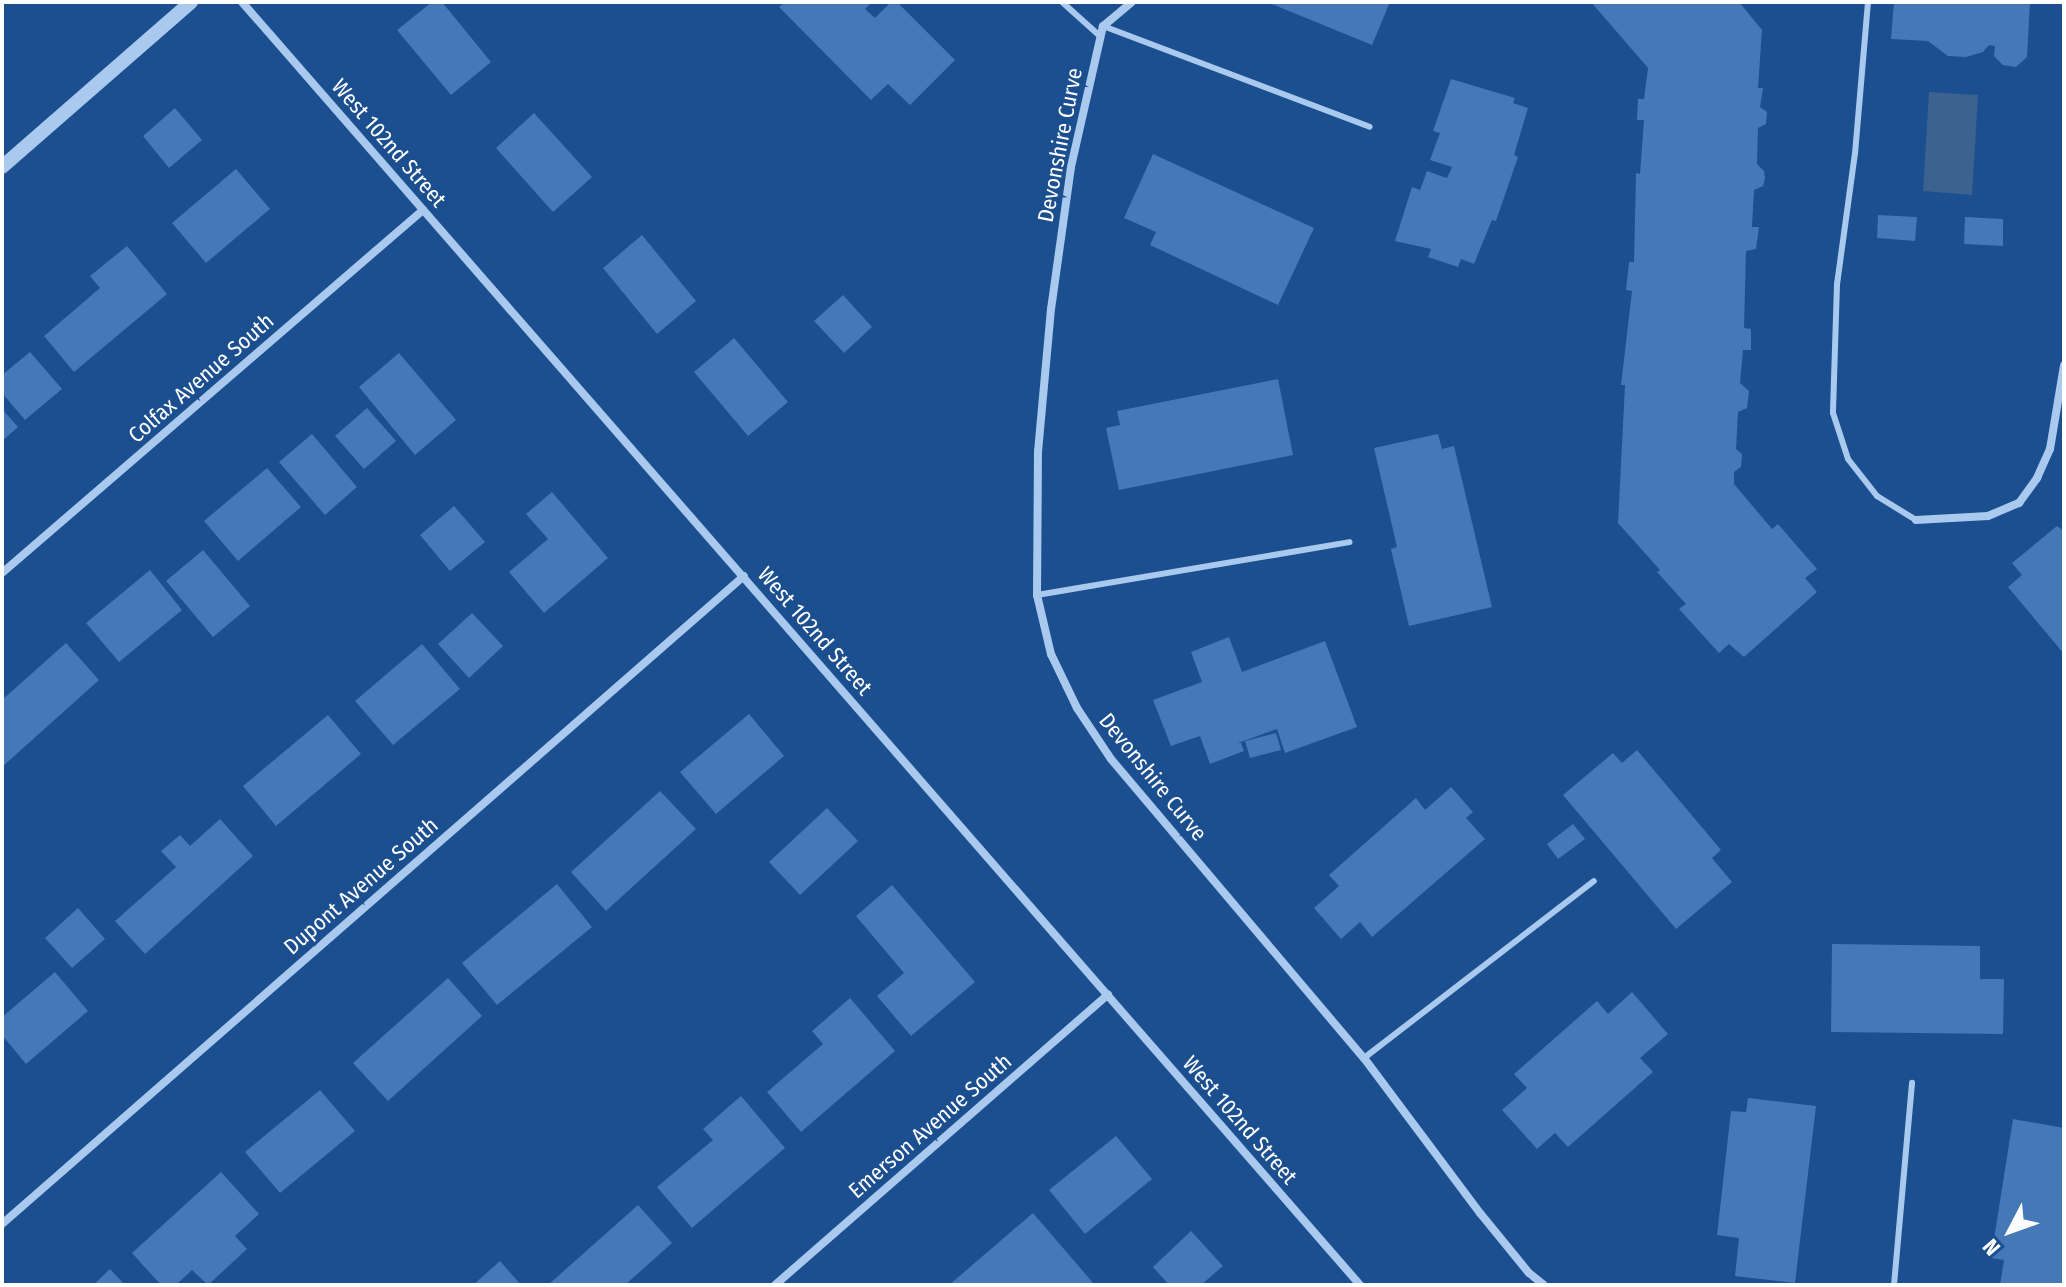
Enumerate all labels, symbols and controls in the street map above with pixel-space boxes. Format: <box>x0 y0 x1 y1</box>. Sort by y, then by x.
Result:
street label: Devonshire Curve <box>1032 66 1088 224</box>
street label: West 102nd Street <box>326 74 452 212</box>
street label: Colfax Avenue South <box>123 308 279 448</box>
street label: West 102nd Street <box>752 562 878 700</box>
street label: Devonshire Curve <box>1093 708 1213 846</box>
street label: Dupont Avenue South <box>279 812 443 960</box>
street label: Emerson Avenue South <box>843 1048 1017 1204</box>
street label: West 102nd Street <box>1177 1051 1303 1189</box>
north arrow <box>1970 1191 2050 1271</box>
text: N <box>1977 1233 2006 1261</box>

